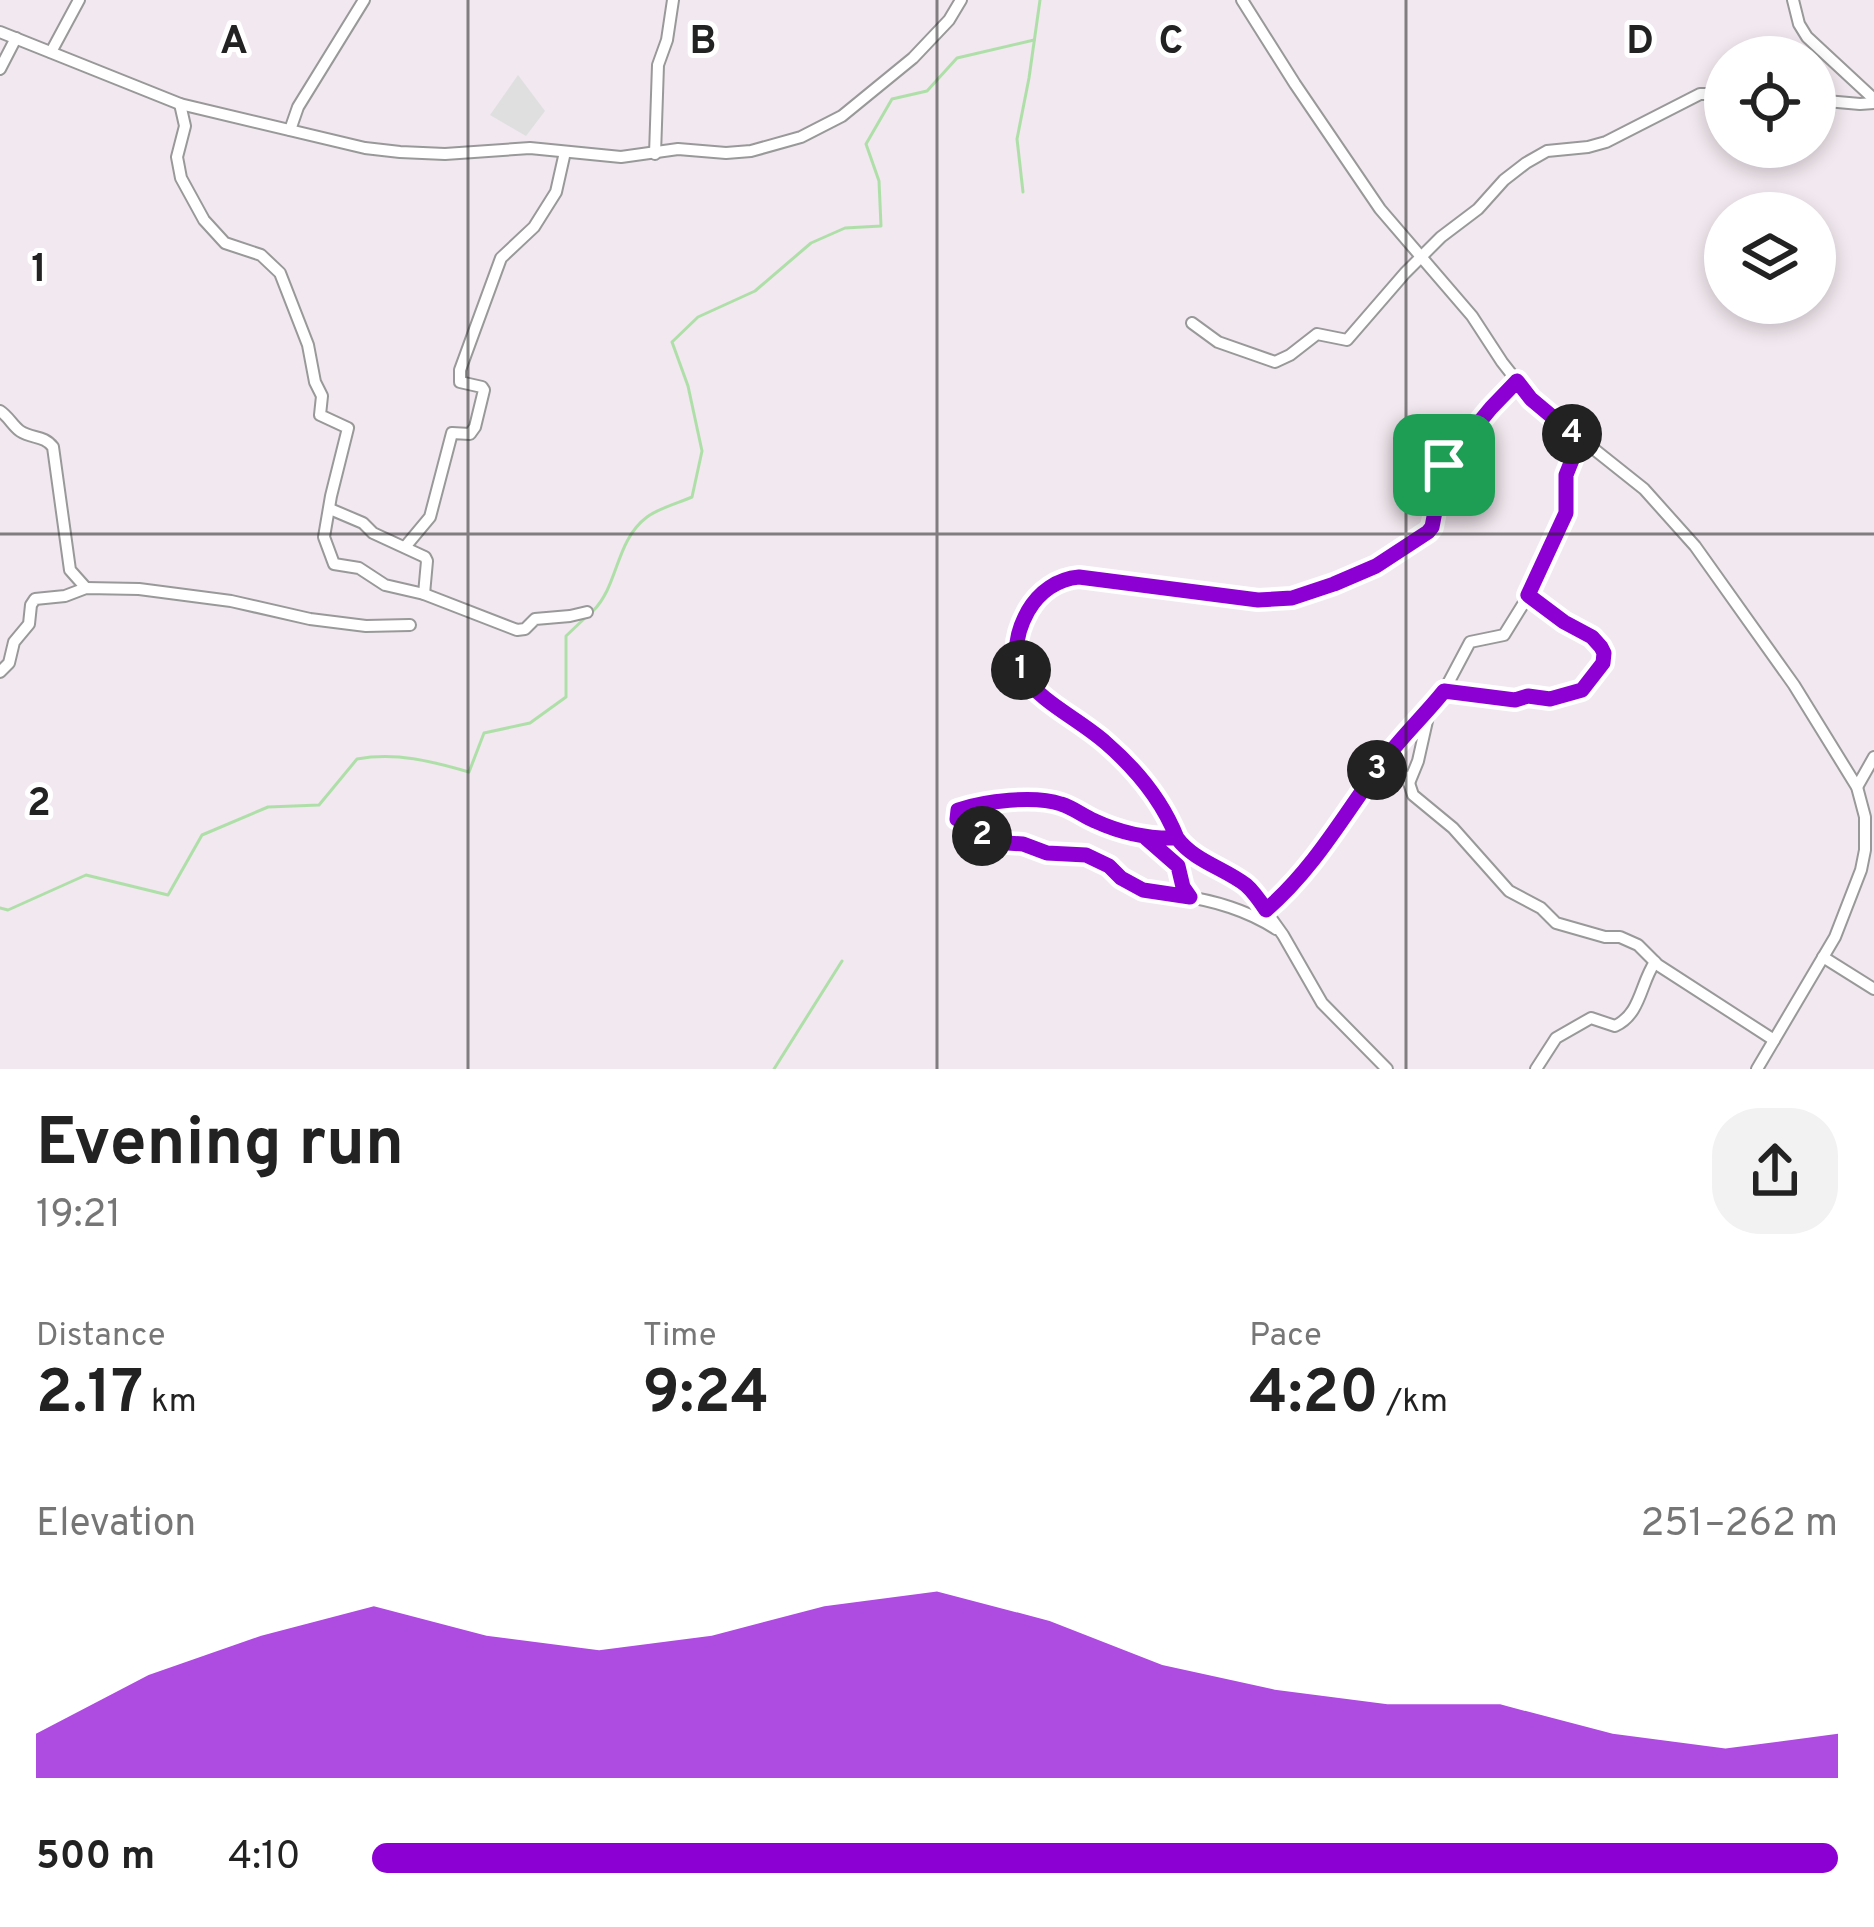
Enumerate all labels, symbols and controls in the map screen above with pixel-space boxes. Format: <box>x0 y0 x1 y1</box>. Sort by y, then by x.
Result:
text: A <box>220 19 248 68</box>
text: B <box>690 19 716 68</box>
text: C <box>1159 19 1183 68</box>
text: D <box>1626 19 1654 68</box>
map controls <box>1704 36 1836 324</box>
button: locate <box>1704 36 1836 168</box>
button: layers <box>1704 192 1836 324</box>
text: 1 <box>31 247 47 296</box>
pin: 4 <box>1542 404 1602 464</box>
text: 4 <box>1561 413 1583 455</box>
pin <box>1393 414 1495 516</box>
icon: arrive <box>1411 432 1477 498</box>
pin: 1 <box>991 640 1051 700</box>
text: 1 <box>1014 649 1028 691</box>
pin: 3 <box>1347 740 1407 800</box>
text: 3 <box>1367 749 1387 791</box>
text: 2 <box>27 781 51 830</box>
pin: 2 <box>952 806 1012 866</box>
text: 2 <box>972 815 992 857</box>
text: Evening run <box>36 1105 404 1188</box>
button: share <box>1712 1108 1838 1234</box>
text: 19:21 <box>36 1192 121 1241</box>
text: Distance <box>36 1316 166 1358</box>
text: Time <box>643 1316 716 1358</box>
text: Pace <box>1249 1316 1322 1358</box>
text: 2.17 <box>36 1358 143 1434</box>
text: 9:24 <box>643 1358 769 1434</box>
text: 4:20 <box>1249 1358 1379 1434</box>
text: km <box>143 1382 197 1424</box>
text: /km <box>1379 1382 1448 1424</box>
text: Elevation <box>36 1501 196 1550</box>
text: 251–262 m <box>1641 1501 1838 1550</box>
text: 500 m <box>36 1834 155 1883</box>
text: 4:10 <box>228 1834 301 1883</box>

